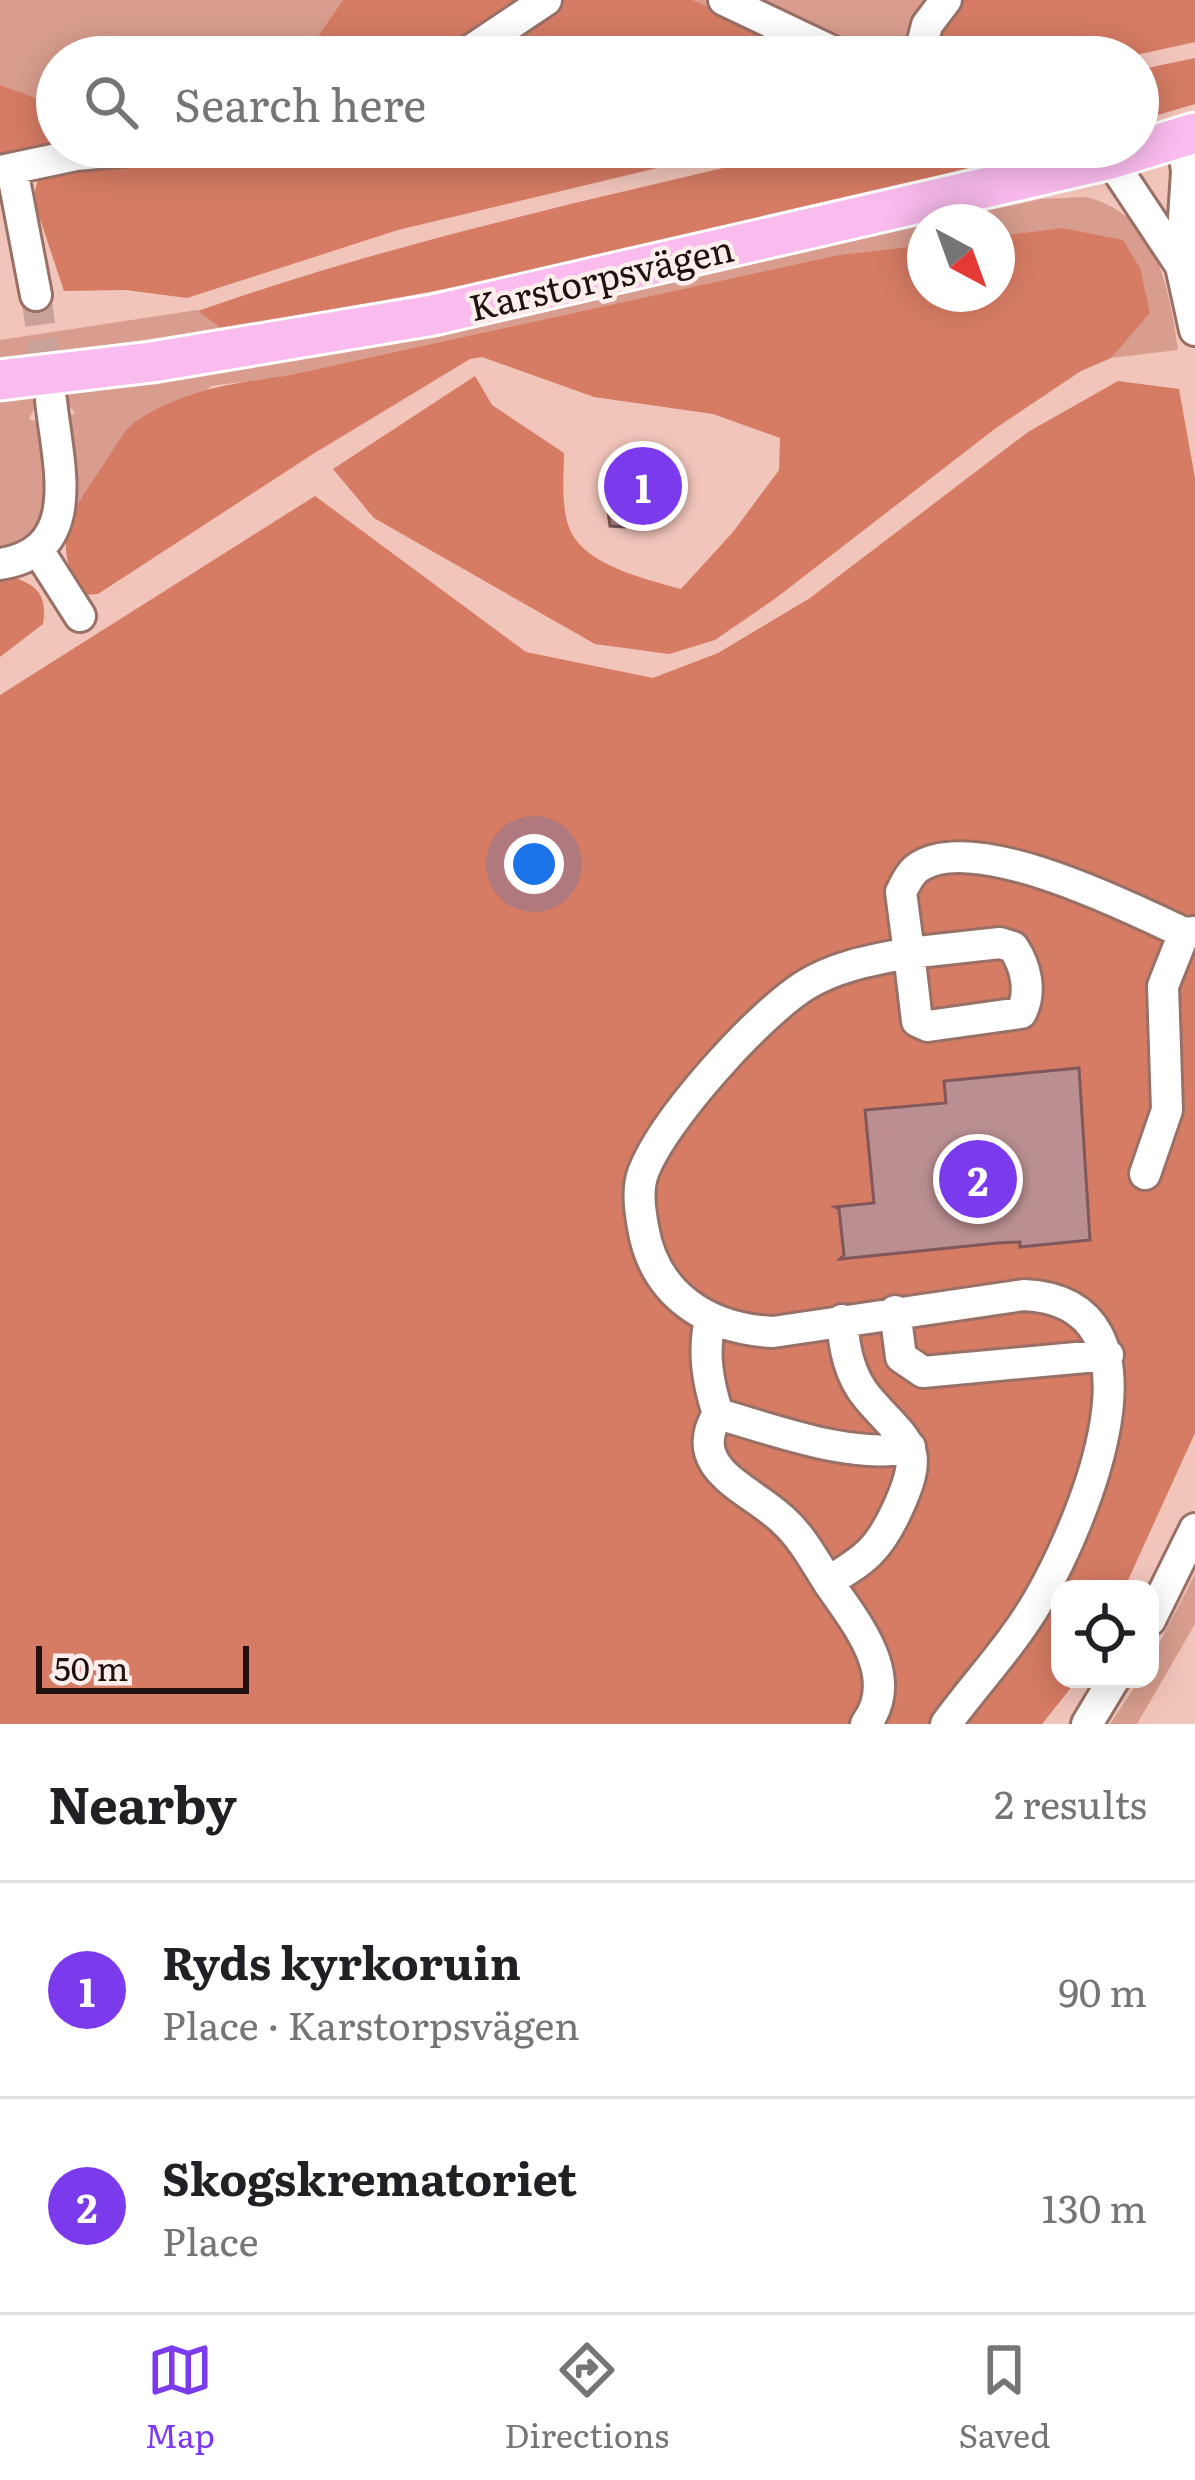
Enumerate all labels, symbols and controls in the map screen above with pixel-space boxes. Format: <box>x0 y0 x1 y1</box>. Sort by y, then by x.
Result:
search box <box>36 36 1159 168</box>
icon: search <box>78 69 144 135</box>
text: Search here <box>174 69 426 136</box>
north arrow <box>907 204 1015 312</box>
street label: Karstorpsvägen <box>463 220 739 332</box>
pin: 1 <box>604 441 682 531</box>
your location <box>504 834 564 894</box>
pin: 2 <box>939 1134 1017 1224</box>
map controls <box>1051 1580 1159 1688</box>
button: locate <box>1051 1580 1159 1688</box>
scale bar <box>36 1640 249 1693</box>
text: 50 m <box>54 1642 128 1691</box>
text: Nearby <box>48 1764 237 1840</box>
text: 2 results <box>994 1773 1147 1831</box>
text: Ryds kyrkoruin <box>162 1927 521 1994</box>
text: 1 <box>79 1961 95 2019</box>
text: 90 m <box>1058 1961 1147 2019</box>
text: Place · Karstorpsvägen <box>162 1994 580 2052</box>
text: Skogskrematoriet <box>162 2143 577 2210</box>
text: 2 <box>77 2177 97 2235</box>
text: 130 m <box>1042 2177 1147 2235</box>
text: Place <box>162 2210 259 2268</box>
tab: Map <box>145 2337 215 2458</box>
tab: Directions <box>504 2337 669 2458</box>
tab: Saved <box>958 2337 1050 2458</box>

